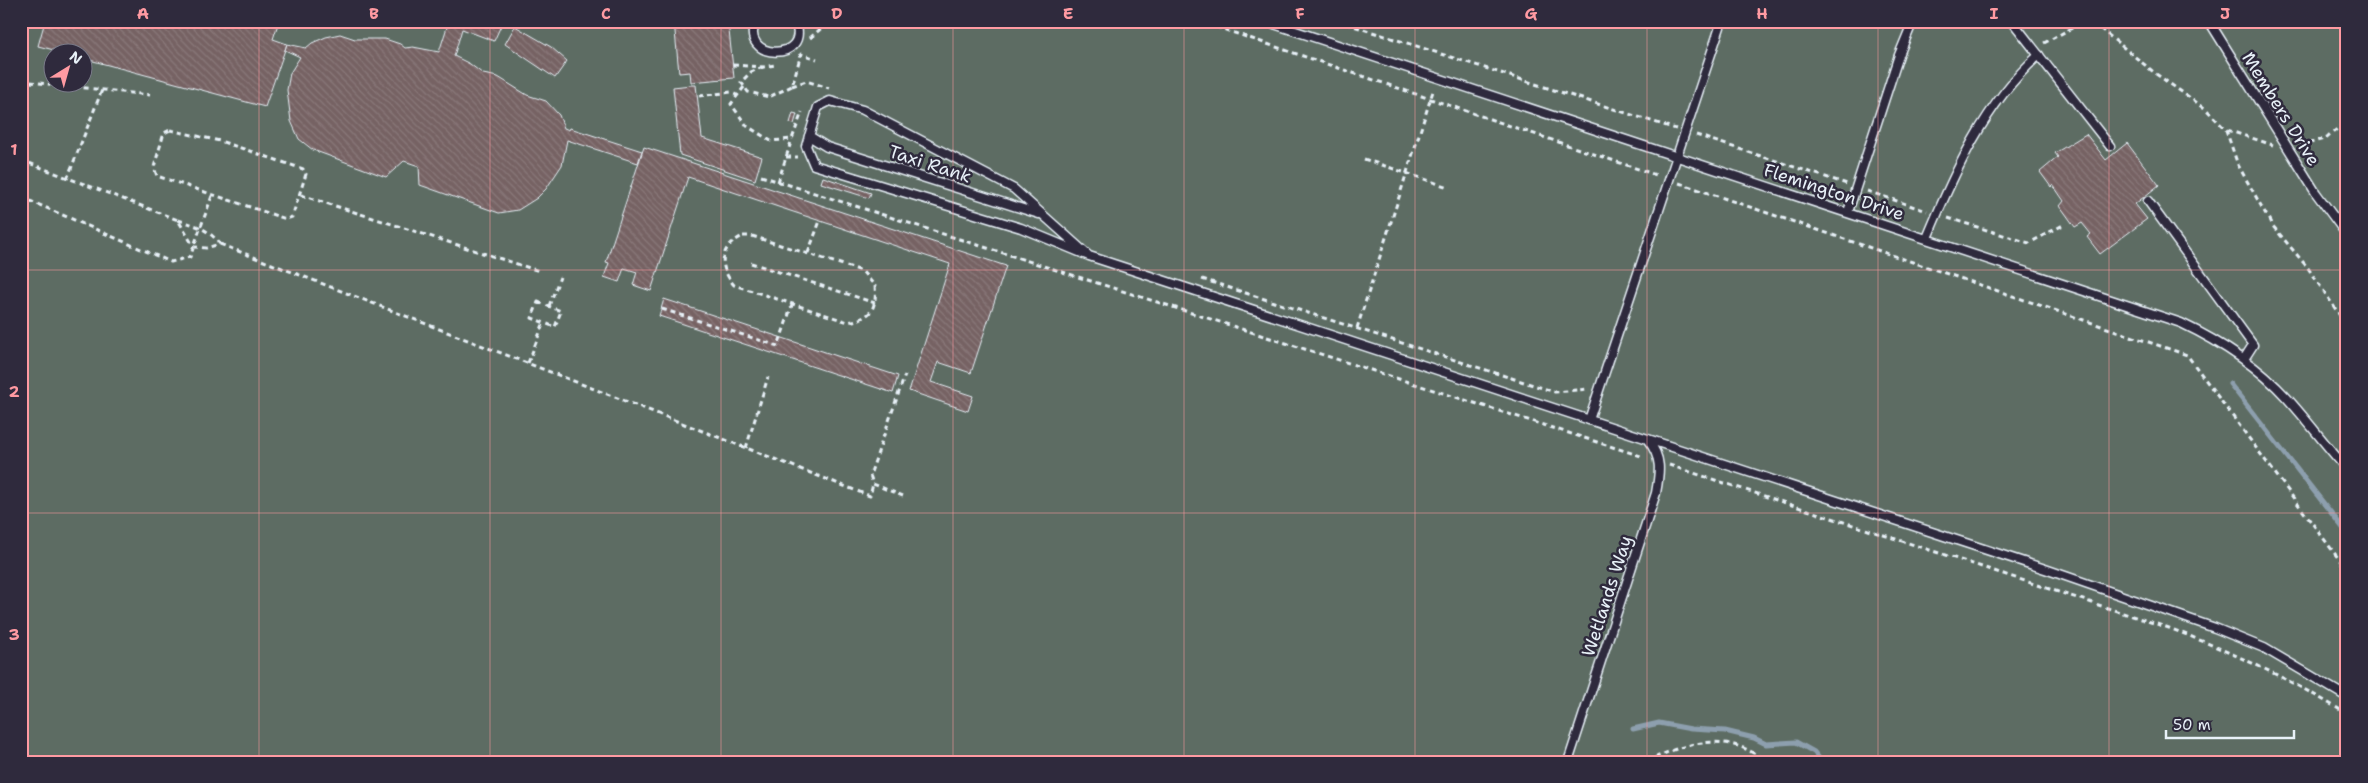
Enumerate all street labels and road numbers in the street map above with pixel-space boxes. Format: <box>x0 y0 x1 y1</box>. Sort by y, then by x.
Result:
street label: Members Drive <box>2236 47 2326 171</box>
street label: Taxi Rank <box>886 139 974 189</box>
street label: Flemington Drive <box>1761 158 1907 226</box>
street label: Wetlands Way <box>1576 532 1638 660</box>

